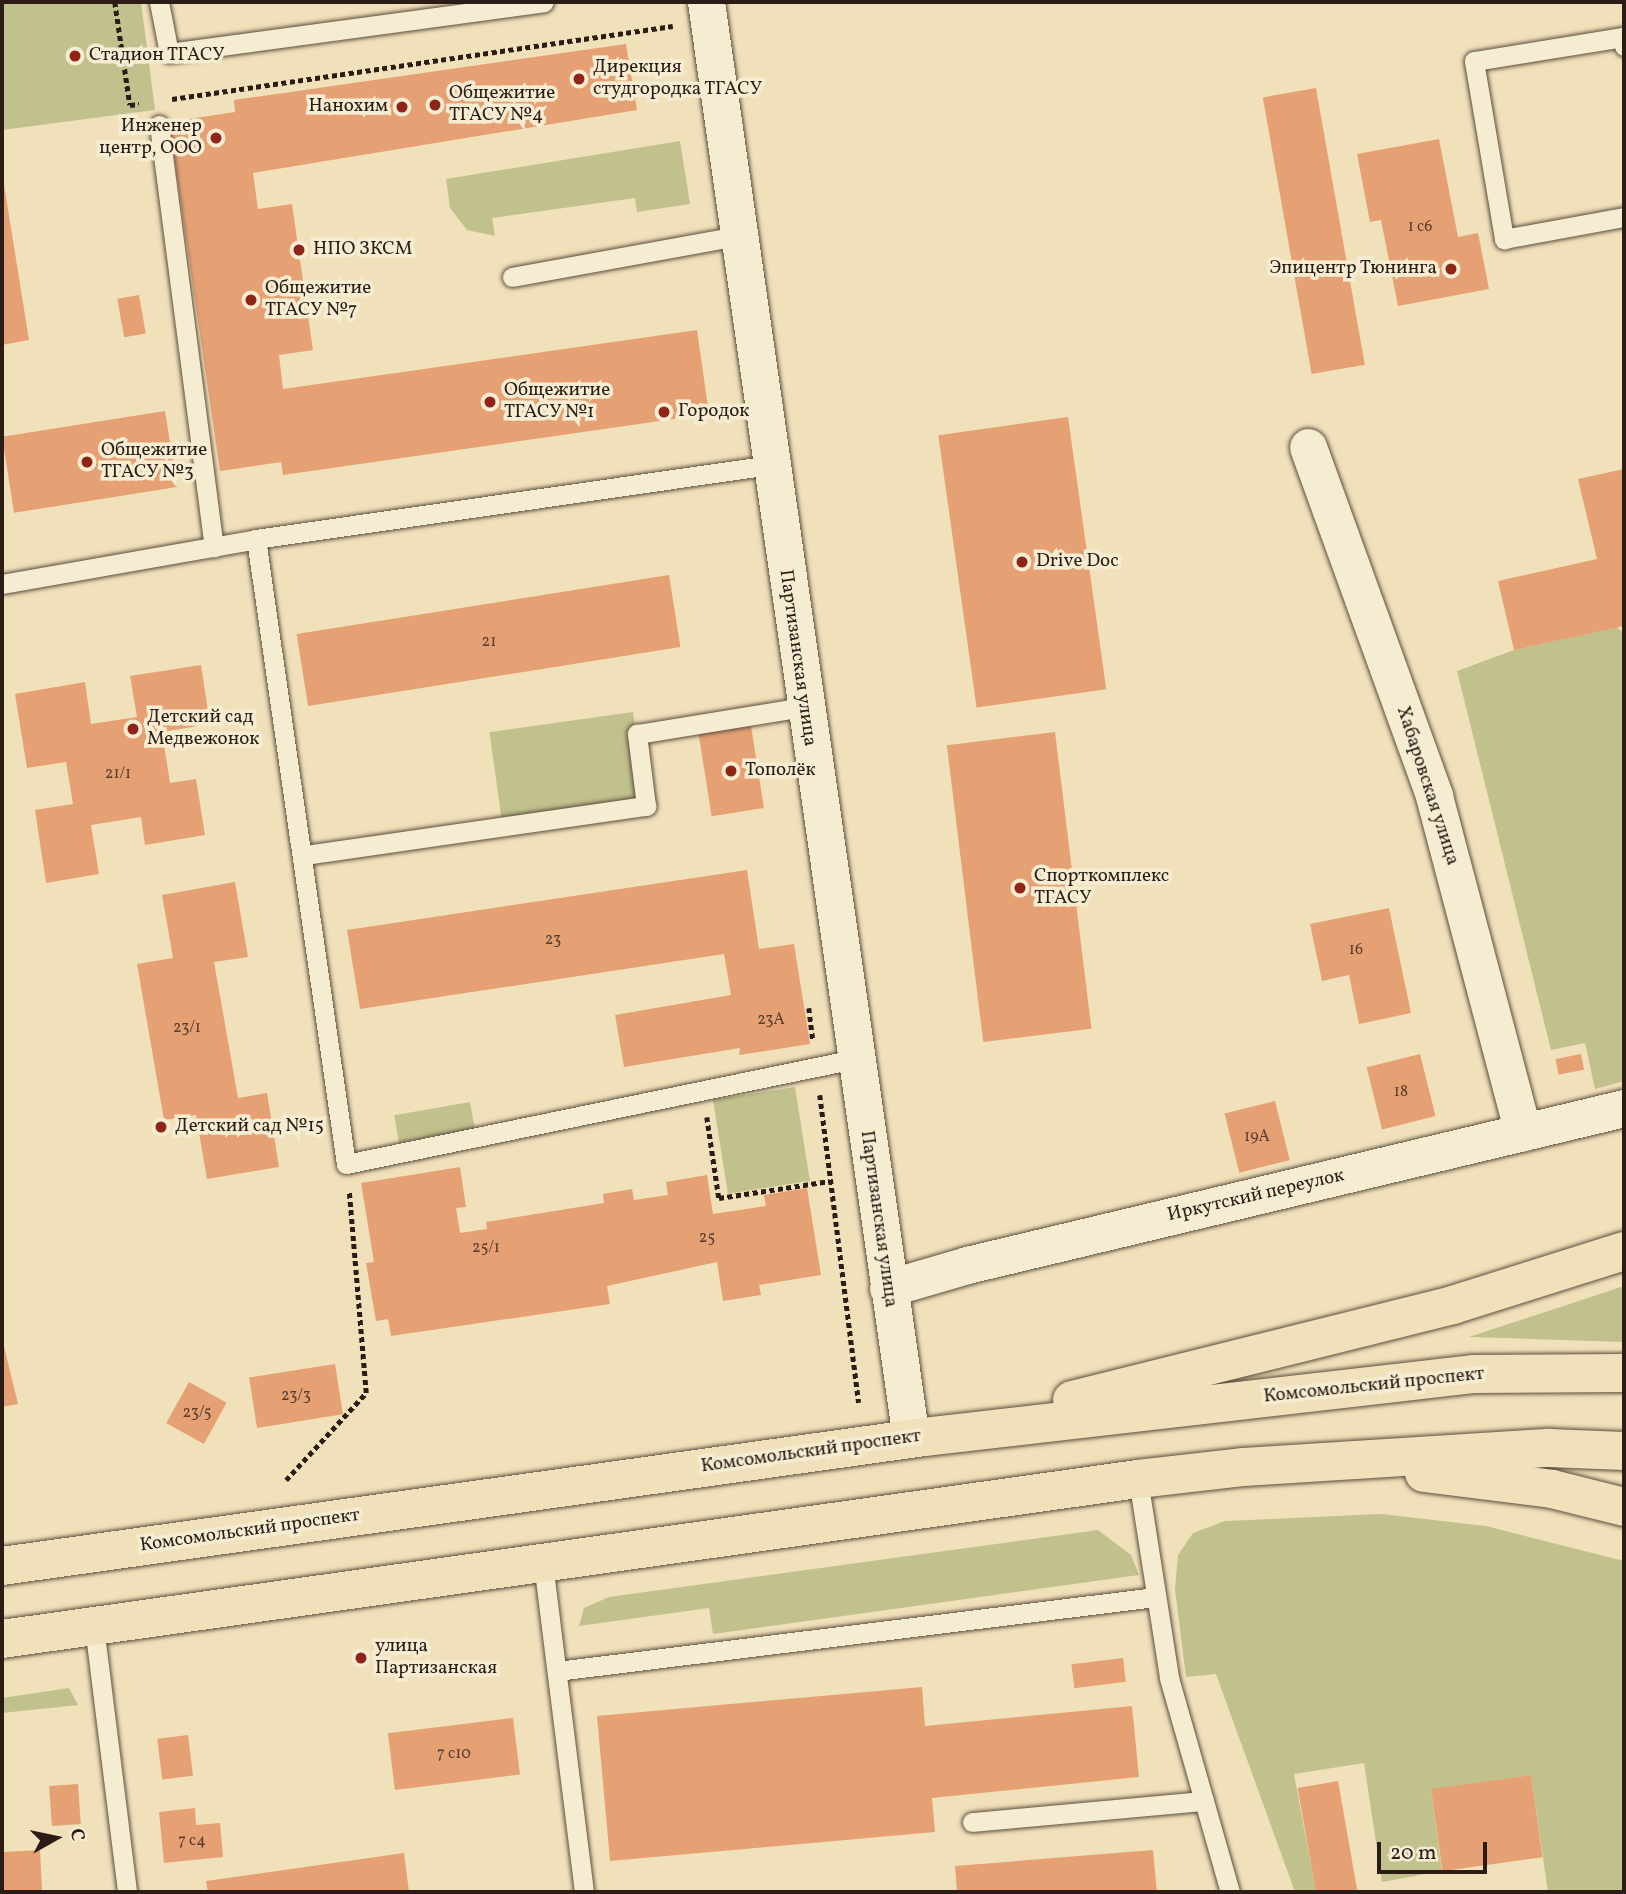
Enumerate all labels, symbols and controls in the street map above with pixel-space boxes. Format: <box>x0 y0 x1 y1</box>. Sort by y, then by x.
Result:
place label: Стадион ТГАСУ <box>89 45 225 67</box>
marker: Стадион ТГАСУ <box>67 48 83 64</box>
place label: Дирекция студгородка ТГАСУ <box>593 57 763 101</box>
marker: Дирекция студгородка ТГАСУ <box>571 71 587 87</box>
place label: Общежитие ТГАСУ №4 <box>449 83 555 127</box>
place label: Нанохим <box>308 96 388 118</box>
marker: Общежитие ТГАСУ №4 <box>427 97 443 113</box>
marker: Нанохим <box>394 99 410 115</box>
place label: Инженер центр, ООО <box>99 116 202 160</box>
marker: Инженер центр, ООО <box>208 130 224 146</box>
house number: 1 с6 <box>1408 217 1432 237</box>
place label: НПО ЗКСМ <box>313 239 412 261</box>
marker: НПО ЗКСМ <box>291 242 307 258</box>
place label: Эпицентр Тюнинга <box>1269 258 1437 280</box>
marker: Эпицентр Тюнинга <box>1443 261 1459 277</box>
place label: Общежитие ТГАСУ №7 <box>265 278 371 322</box>
marker: Общежитие ТГАСУ №7 <box>243 292 259 308</box>
place label: Общежитие ТГАСУ №1 <box>504 380 610 424</box>
marker: Общежитие ТГАСУ №1 <box>482 394 498 410</box>
place label: Городок <box>678 401 749 423</box>
marker: Городок <box>656 404 672 420</box>
place label: Общежитие ТГАСУ №3 <box>101 440 207 484</box>
marker: Общежитие ТГАСУ №3 <box>79 454 95 470</box>
place label: Drive Doc <box>1036 551 1119 573</box>
marker: Drive Doc <box>1014 554 1030 570</box>
street label: Партизанская улица <box>773 568 821 748</box>
house number: 21 <box>482 632 496 652</box>
street label: Хабаровская улица <box>1390 703 1464 869</box>
place label: Детский сад Медвежонок <box>147 707 259 751</box>
marker: Детский сад Медвежонок <box>125 721 141 737</box>
place label: Тополёк <box>745 760 816 782</box>
marker: Тополёк <box>723 763 739 779</box>
house number: 21/1 <box>105 764 131 784</box>
place label: Спорткомплекс ТГАСУ <box>1034 866 1169 910</box>
marker: Спорткомплекс ТГАСУ <box>1012 880 1028 896</box>
house number: 23 <box>545 930 561 950</box>
house number: 16 <box>1349 940 1363 960</box>
house number: 23А <box>757 1010 785 1030</box>
house number: 23/1 <box>173 1018 201 1038</box>
house number: 18 <box>1394 1082 1408 1102</box>
place label: Детский сад №15 <box>175 1116 324 1138</box>
marker: Детский сад №15 <box>153 1119 169 1135</box>
house number: 19А <box>1244 1127 1270 1147</box>
street label: Партизанская улица <box>854 1129 902 1309</box>
street label: Иркутский переулок <box>1165 1165 1347 1227</box>
house number: 25 <box>699 1228 715 1248</box>
house number: 25/1 <box>472 1238 500 1258</box>
street label: Комсомольский проспект <box>1263 1363 1485 1409</box>
house number: 23/3 <box>281 1386 311 1406</box>
house number: 23/5 <box>183 1403 211 1423</box>
street label: Комсомольский проспект <box>700 1425 922 1479</box>
street label: Комсомольский проспект <box>139 1504 361 1558</box>
place label: улица Партизанская <box>375 1636 497 1680</box>
marker: улица Партизанская <box>353 1650 369 1666</box>
house number: 7 с10 <box>437 1744 471 1764</box>
north arrow <box>21 1803 91 1873</box>
text: С <box>63 1827 91 1843</box>
scale bar <box>1381 1828 1491 1872</box>
house number: 7 с4 <box>178 1831 206 1851</box>
text: 20 m <box>1390 1839 1436 1868</box>

